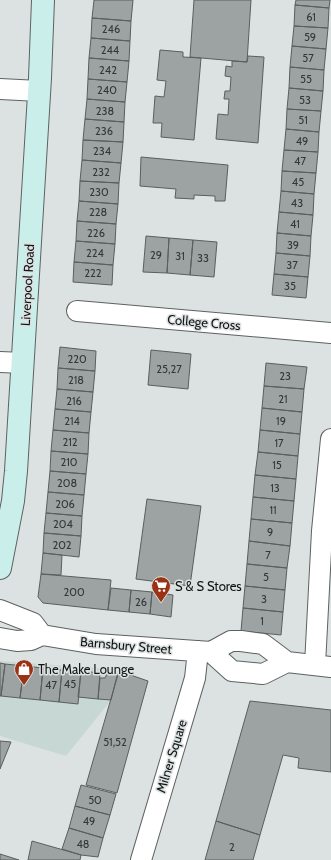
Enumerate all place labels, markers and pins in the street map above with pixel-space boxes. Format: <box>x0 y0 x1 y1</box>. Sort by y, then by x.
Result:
supermarket icon: S & S Stores <box>150 575 172 603</box>
place label: S & S Stores <box>175 578 242 594</box>
shop icon: The Make Lounge <box>13 658 35 686</box>
place label: The Make Lounge <box>38 661 134 677</box>

